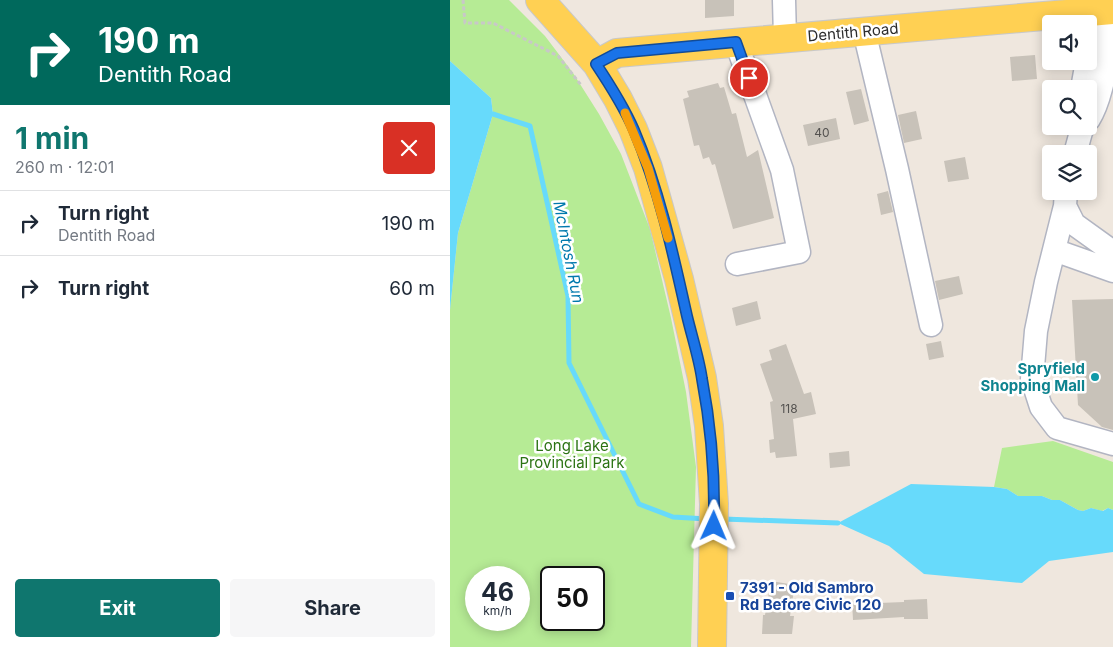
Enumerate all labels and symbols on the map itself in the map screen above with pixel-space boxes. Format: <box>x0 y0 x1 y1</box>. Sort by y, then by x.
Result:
street label: Dentith Road <box>807 19 899 45</box>
pin <box>728 57 770 99</box>
house number: 40 <box>814 125 830 140</box>
water label: McIntosh Run <box>549 199 589 305</box>
place label: Spryfield Shopping Mall <box>980 359 1085 395</box>
marker: Spryfield Shopping Mall <box>1089 371 1101 383</box>
house number: 118 <box>780 401 798 416</box>
park label: Long Lake Provincial Park <box>519 436 625 472</box>
position arrow <box>687 499 739 551</box>
speed limit sign: 50 <box>540 566 605 631</box>
place label: 7391 - Old Sambro Rd Before Civic 120 <box>740 578 881 614</box>
marker: 7391 - Old Sambro Rd Before Civic 120 <box>724 590 736 602</box>

